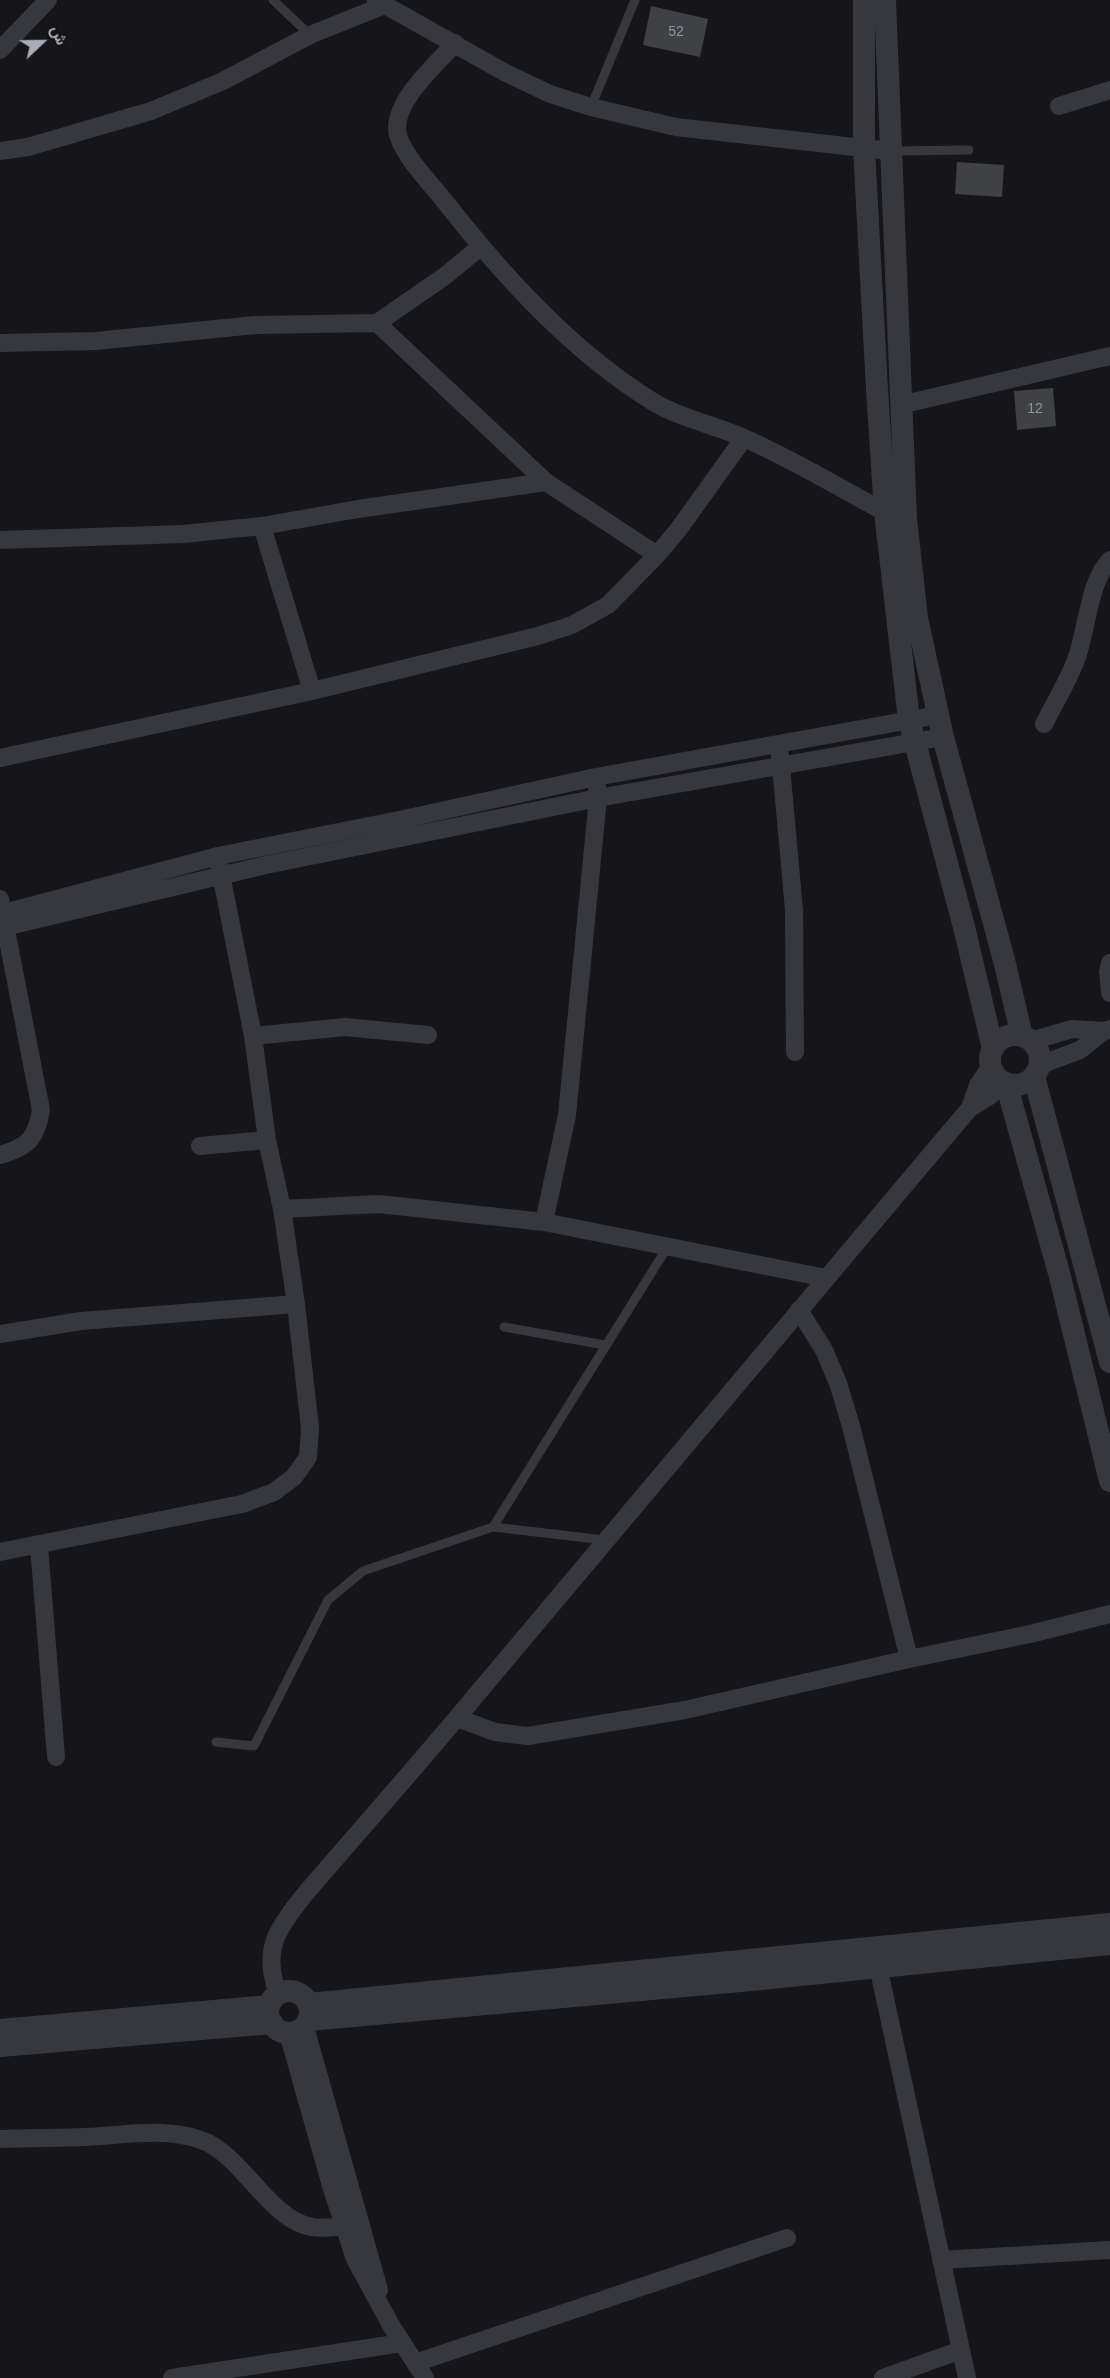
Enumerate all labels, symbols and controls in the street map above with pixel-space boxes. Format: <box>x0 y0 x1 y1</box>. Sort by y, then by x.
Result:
north arrow <box>12 12 72 72</box>
text: ش <box>48 23 71 47</box>
house number: 52 <box>668 24 684 40</box>
house number: 12 <box>1027 401 1043 417</box>

